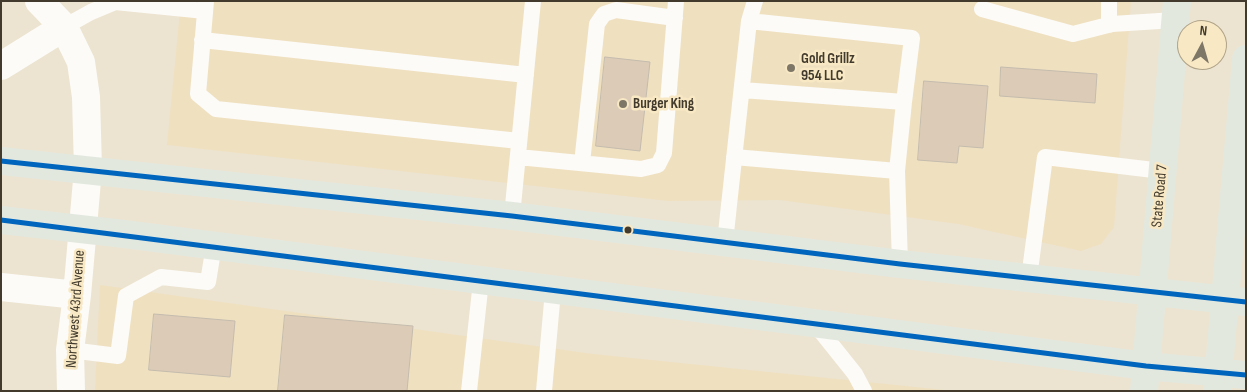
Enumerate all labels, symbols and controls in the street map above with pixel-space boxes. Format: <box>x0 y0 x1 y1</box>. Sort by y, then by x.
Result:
north arrow <box>1177 20 1227 70</box>
text: N <box>1199 22 1208 39</box>
place label: Gold Grillz 954 LLC <box>801 50 855 85</box>
marker: Gold Grillz 954 LLC <box>785 62 797 74</box>
place label: Burger King <box>633 95 694 113</box>
marker: Burger King <box>617 98 629 110</box>
street label: State Road 7 <box>1148 164 1172 228</box>
unlabelled marker <box>623 225 633 235</box>
street label: Northwest 43rd Avenue <box>63 249 89 369</box>

